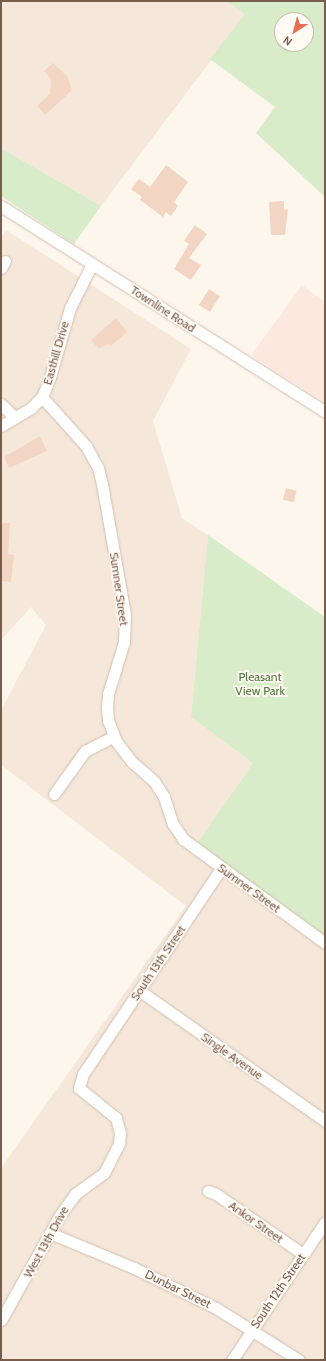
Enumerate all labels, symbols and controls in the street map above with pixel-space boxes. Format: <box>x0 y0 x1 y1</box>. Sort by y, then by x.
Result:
north arrow <box>274 12 314 52</box>
text: N <box>280 33 295 49</box>
street label: Townline Road <box>128 283 198 335</box>
street label: Easthill Drive <box>40 319 72 387</box>
street label: Sumner Street <box>107 551 131 627</box>
park label: Pleasant View Park <box>235 670 285 698</box>
street label: Sumner Street <box>215 860 283 916</box>
street label: South 13th Street <box>128 923 188 1003</box>
street label: Single Avenue <box>198 1030 266 1082</box>
street label: Ankor Street <box>226 1198 286 1246</box>
street label: West 13th Drive <box>20 1204 72 1280</box>
street label: South 12th Street <box>248 1251 308 1331</box>
street label: Dunbar Street <box>143 1267 213 1311</box>

